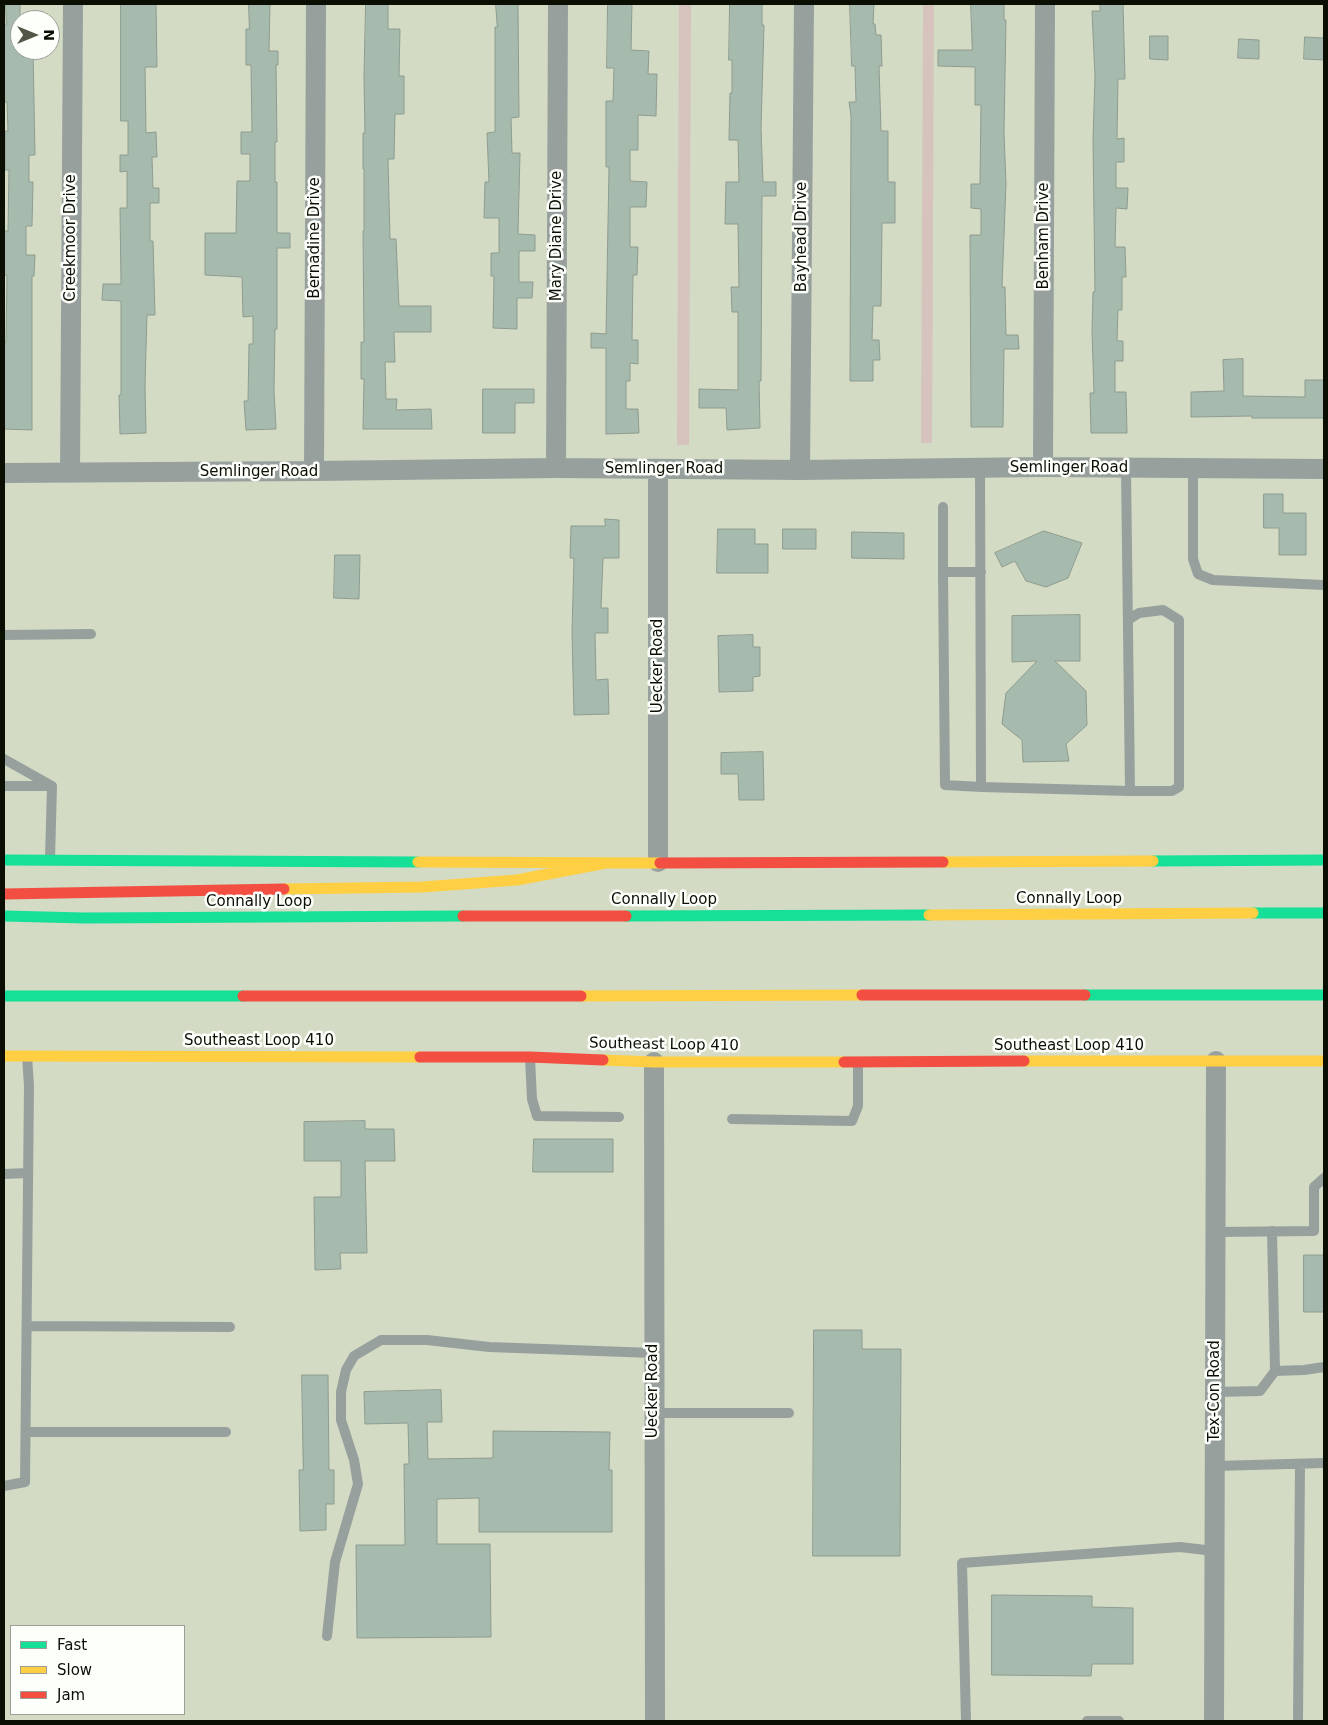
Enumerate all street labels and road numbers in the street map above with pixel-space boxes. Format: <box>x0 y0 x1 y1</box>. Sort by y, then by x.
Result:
street label: Mary Diane Drive <box>548 171 566 301</box>
street label: Creekmoor Drive <box>62 174 80 302</box>
street label: Bernadine Drive <box>306 177 324 299</box>
street label: Bayhead Drive <box>793 182 811 292</box>
street label: Benham Drive <box>1035 182 1053 290</box>
street label: Semlinger Road <box>1010 459 1128 477</box>
street label: Semlinger Road <box>605 460 723 478</box>
street label: Semlinger Road <box>200 463 318 481</box>
street label: Uecker Road <box>649 619 667 713</box>
street label: Connally Loop <box>1016 890 1122 908</box>
street label: Connally Loop <box>611 891 717 909</box>
street label: Connally Loop <box>206 893 312 911</box>
street label: Southeast Loop 410 <box>184 1032 334 1050</box>
street label: Southeast Loop 410 <box>589 1035 739 1055</box>
street label: Southeast Loop 410 <box>994 1037 1144 1055</box>
street label: Tex-Con Road <box>1206 1340 1224 1442</box>
street label: Uecker Road <box>644 1344 662 1438</box>

